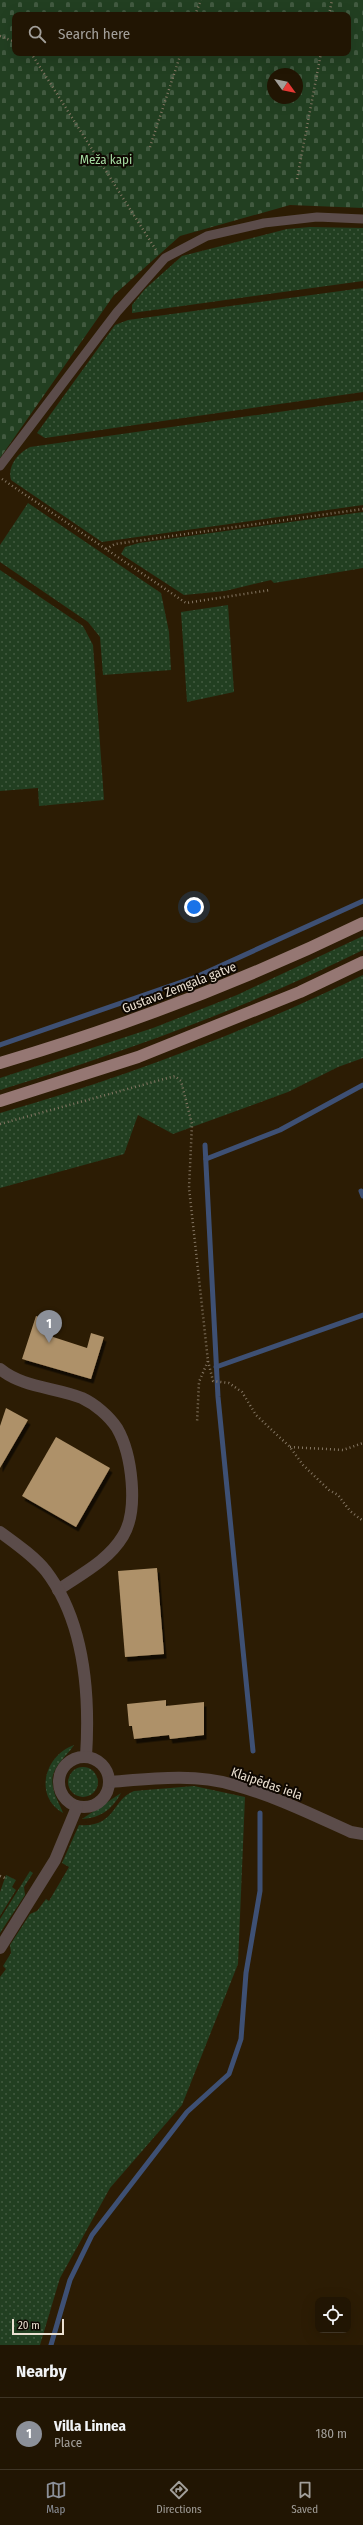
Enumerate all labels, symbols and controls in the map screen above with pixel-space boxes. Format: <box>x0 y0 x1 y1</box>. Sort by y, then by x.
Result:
search box <box>12 12 351 56</box>
icon: search <box>26 23 48 45</box>
text: Search here <box>58 25 130 43</box>
north arrow <box>267 68 303 104</box>
park label: Meža kapi <box>80 152 132 167</box>
your location <box>184 897 204 917</box>
street label: Gustava Zemgala gatve <box>120 959 238 1016</box>
pin: 1 <box>36 1310 62 1343</box>
street label: Klaipēdas iela <box>229 1764 305 1803</box>
map controls <box>315 2297 351 2333</box>
button: locate <box>315 2297 351 2333</box>
scale bar <box>12 2317 64 2336</box>
text: 20 m <box>18 2319 40 2332</box>
text: Nearby <box>16 2361 67 2382</box>
text: Villa Linnea <box>54 2417 126 2435</box>
text: 1 <box>26 2426 32 2441</box>
text: 180 m <box>316 2426 347 2441</box>
text: Place <box>54 2435 82 2450</box>
tab: Map <box>45 2479 67 2516</box>
tab: Directions <box>156 2479 202 2516</box>
tab: Saved <box>291 2479 318 2516</box>

